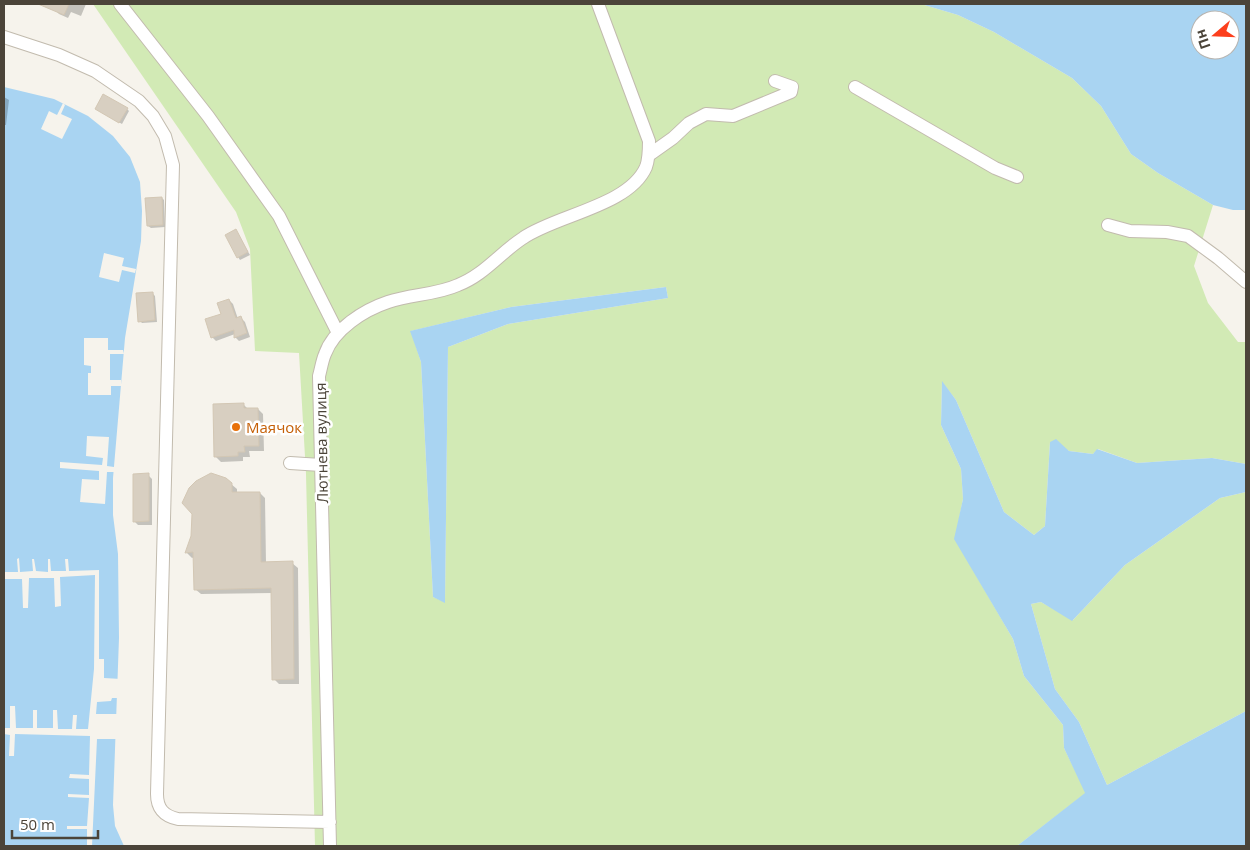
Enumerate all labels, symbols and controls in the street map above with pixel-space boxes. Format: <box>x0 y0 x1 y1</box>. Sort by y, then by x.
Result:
north arrow <box>1190 10 1240 60</box>
text: Пн <box>1190 27 1214 52</box>
street label: Лютнева вулиця <box>310 382 332 504</box>
place label: Маячок <box>246 417 302 437</box>
marker: Маячок <box>230 421 242 433</box>
scale bar <box>12 808 99 840</box>
text: 50 m <box>20 814 55 834</box>

